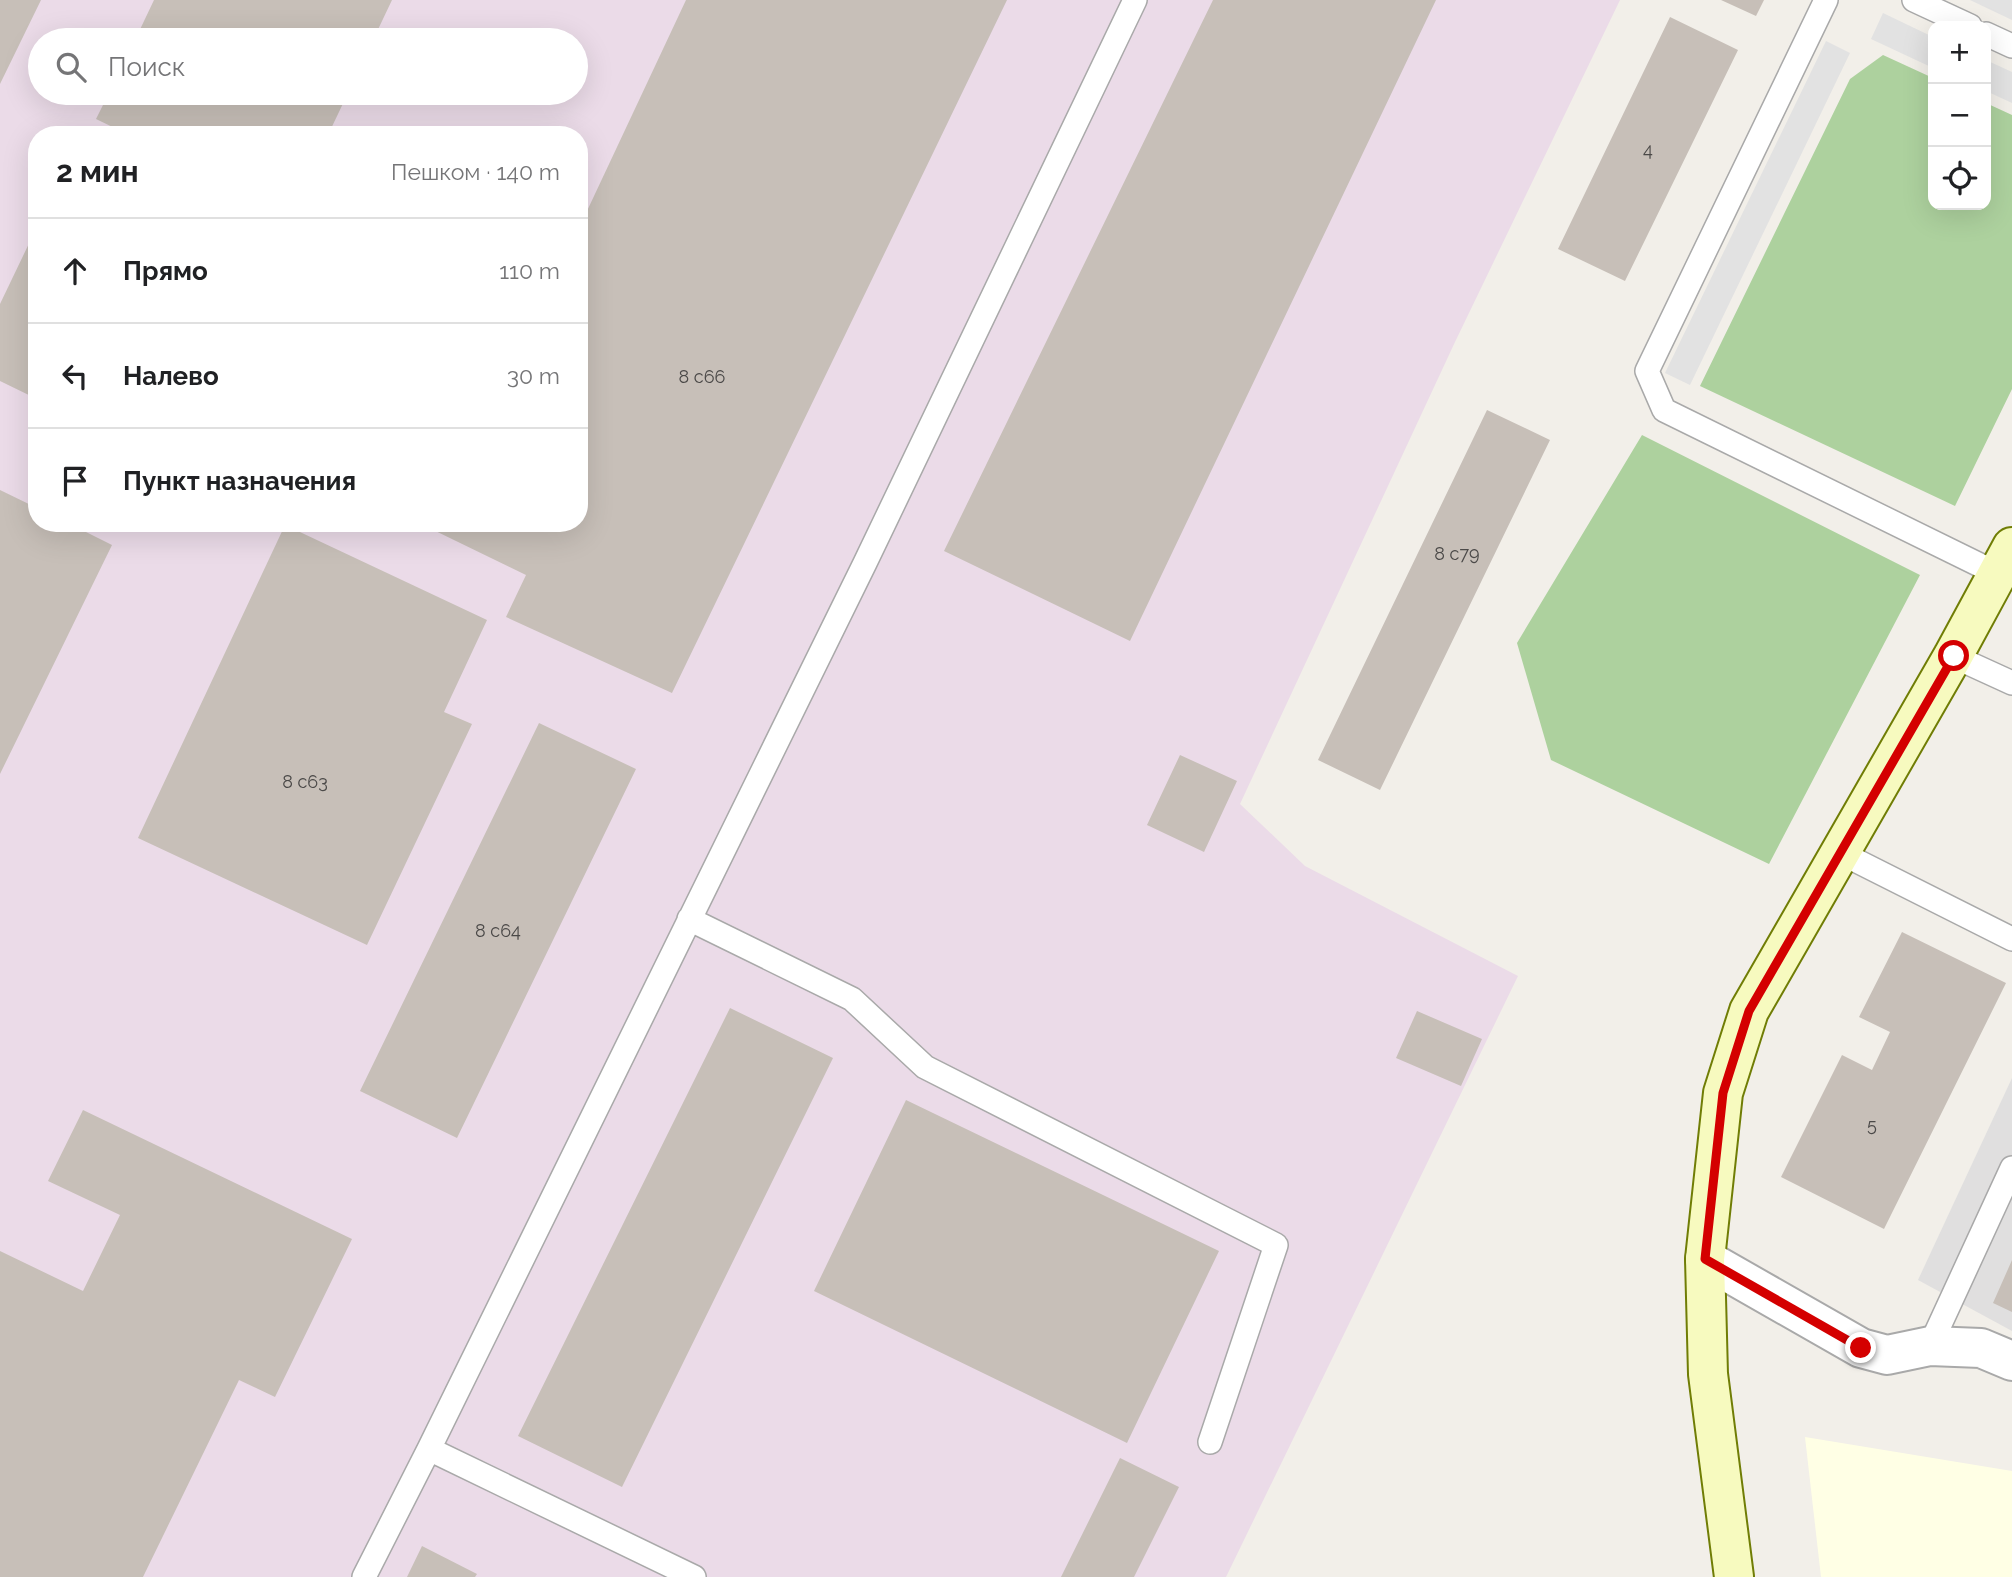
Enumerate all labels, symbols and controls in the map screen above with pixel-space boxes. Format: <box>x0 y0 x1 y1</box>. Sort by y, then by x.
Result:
map controls <box>1928 21 1991 210</box>
button: + <box>1928 21 1991 84</box>
search box <box>28 28 588 105</box>
icon: search <box>52 48 90 86</box>
text: Поиск <box>108 52 185 82</box>
button: − <box>1928 84 1991 147</box>
house number: 4 <box>1643 139 1653 160</box>
button: locate <box>1928 147 1991 210</box>
text: 2 мин <box>56 154 139 189</box>
text: Пешком · 140 m <box>391 158 560 185</box>
icon: ahead <box>56 252 94 290</box>
text: Прямо <box>123 256 208 286</box>
text: 110 m <box>499 257 560 284</box>
icon: left <box>56 357 94 395</box>
text: Налево <box>123 361 219 391</box>
text: 30 m <box>507 362 560 389</box>
house number: 8 с66 <box>679 366 726 387</box>
icon: arrive <box>56 462 94 500</box>
text: Пункт назначения <box>123 466 356 496</box>
house number: 8 с79 <box>1434 543 1480 564</box>
route start <box>1938 640 1969 671</box>
house number: 8 с63 <box>282 771 328 792</box>
house number: 8 с64 <box>475 920 521 941</box>
house number: 5 <box>1867 1114 1877 1135</box>
route end <box>1845 1332 1876 1363</box>

